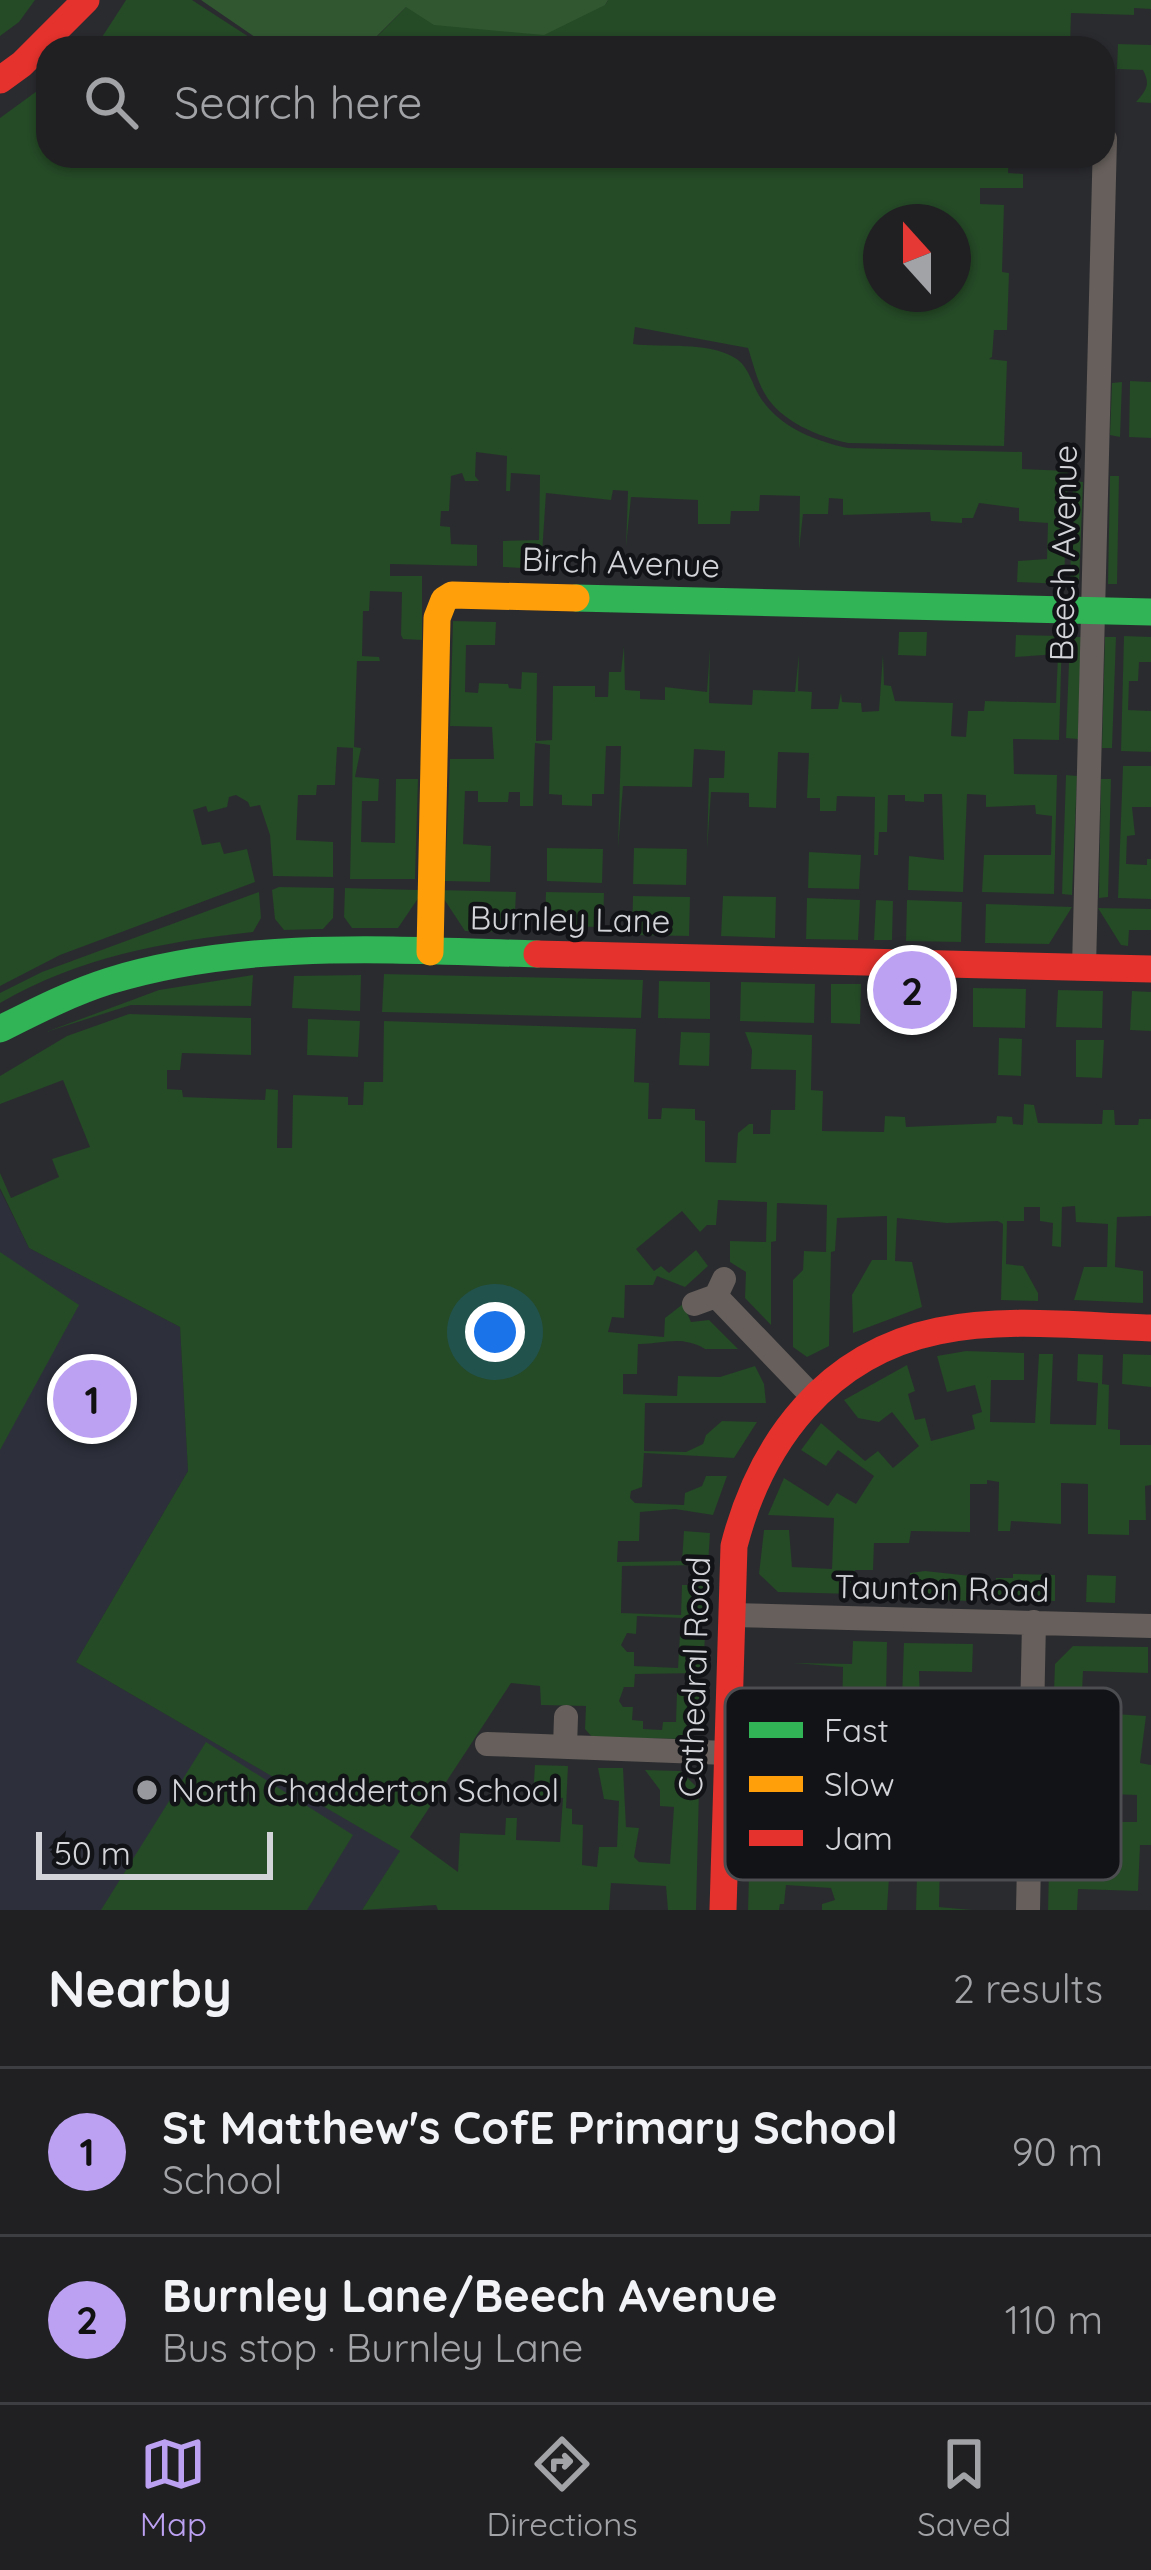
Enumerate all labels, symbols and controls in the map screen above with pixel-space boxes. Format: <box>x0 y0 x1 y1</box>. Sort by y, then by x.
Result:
search box <box>36 36 1115 168</box>
icon: search <box>78 69 144 135</box>
text: Search here <box>174 74 422 130</box>
north arrow <box>863 204 971 312</box>
street label: Beech Avenue <box>1040 444 1085 662</box>
street label: Birch Avenue <box>521 538 721 585</box>
street label: Burnley Lane <box>469 896 671 941</box>
pin: 2 <box>873 945 951 1035</box>
your location <box>465 1302 525 1362</box>
pin: 1 <box>53 1354 131 1444</box>
street label: Cathedral Road <box>669 1556 718 1798</box>
street label: Taunton Road <box>834 1565 1050 1610</box>
legend <box>725 1688 1121 1880</box>
text: Fast <box>824 1709 889 1750</box>
text: Slow <box>824 1763 895 1804</box>
place label: North Chadderton School <box>171 1769 559 1810</box>
marker: North Chadderton School <box>134 1777 160 1803</box>
text: Jam <box>824 1817 893 1858</box>
scale bar <box>36 1826 273 1879</box>
text: 50 m <box>54 1832 131 1873</box>
text: Nearby <box>48 1956 232 2020</box>
text: 2 results <box>953 1964 1103 2013</box>
text: St Matthew's CofE Primary School <box>162 2099 898 2155</box>
text: 1 <box>79 2127 95 2176</box>
text: 90 m <box>1012 2127 1103 2176</box>
text: School <box>162 2155 282 2204</box>
text: Burnley Lane/Beech Avenue <box>162 2267 778 2323</box>
text: 2 <box>76 2295 98 2344</box>
text: 110 m <box>1005 2295 1103 2344</box>
text: Bus stop · Burnley Lane <box>162 2323 583 2372</box>
tab: Map <box>140 2431 207 2544</box>
tab: Directions <box>486 2431 638 2544</box>
tab: Saved <box>917 2431 1011 2544</box>

